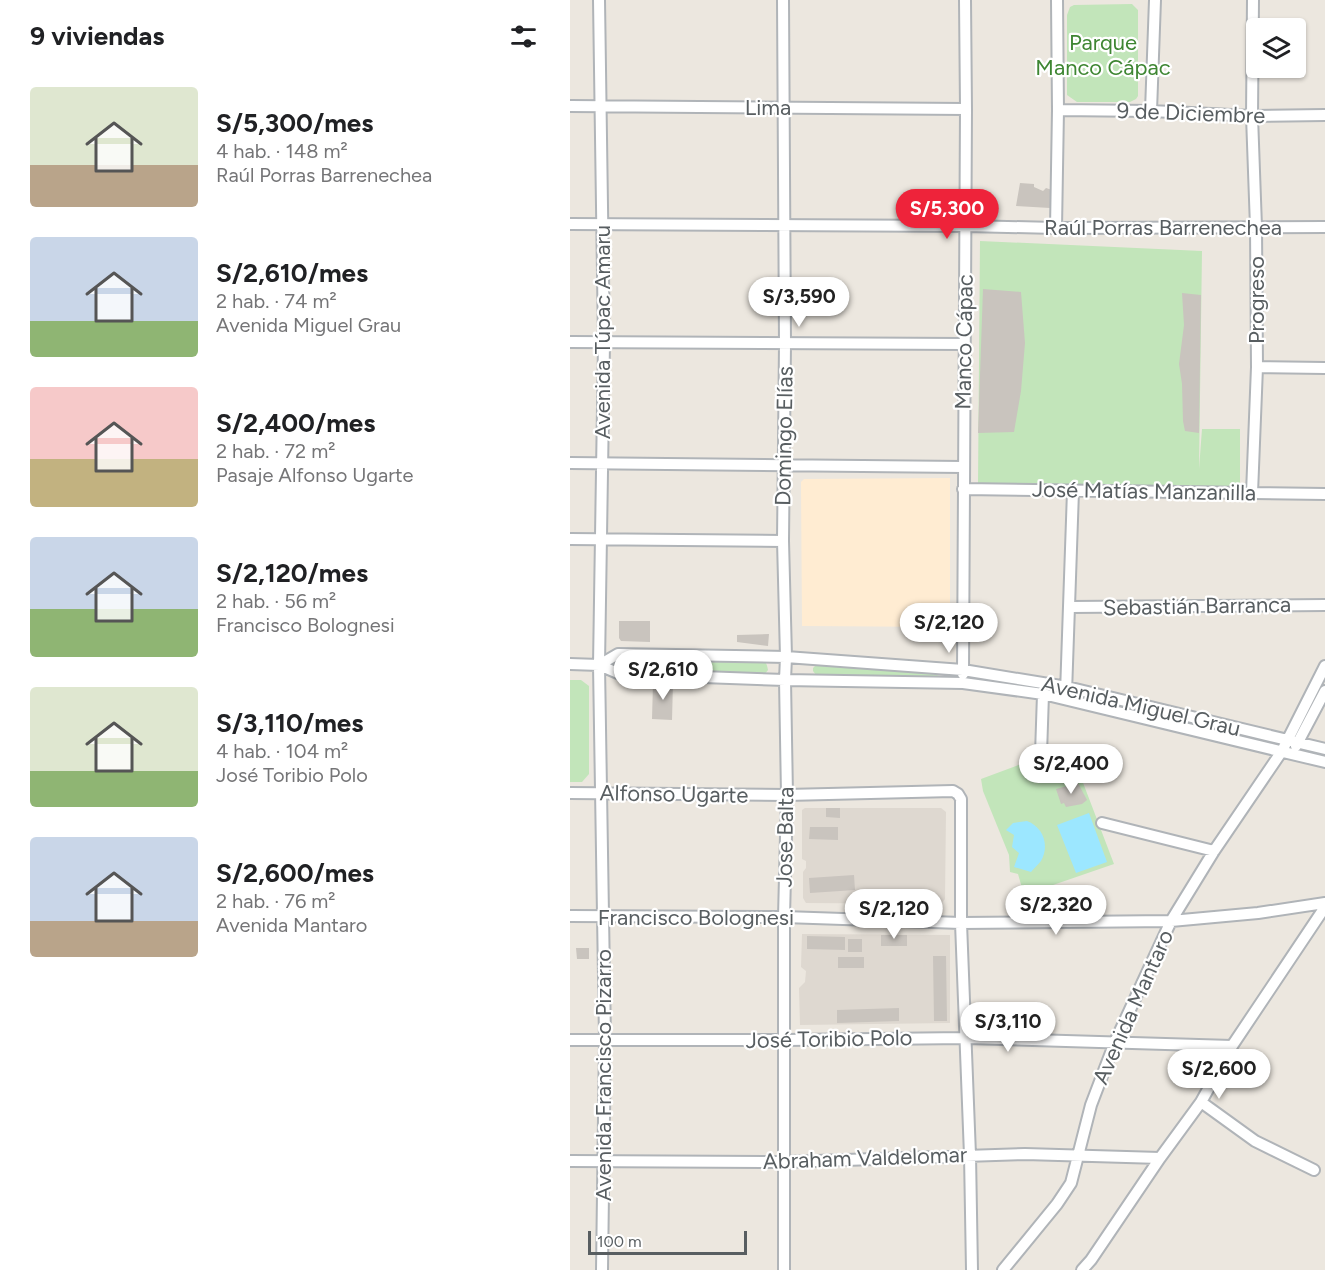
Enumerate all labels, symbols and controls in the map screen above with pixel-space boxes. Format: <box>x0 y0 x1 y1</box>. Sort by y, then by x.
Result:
map controls <box>1246 18 1306 78</box>
button: layers <box>1246 18 1306 78</box>
text: 9 viviendas <box>30 20 164 52</box>
icon: filters <box>507 20 540 53</box>
park label: Parque Manco Cápac <box>1035 29 1171 81</box>
street label: Lima <box>745 94 791 121</box>
street label: 9 de Diciembre <box>1116 97 1266 129</box>
text: S/5,300/mes <box>216 107 373 139</box>
icon: home <box>78 111 150 183</box>
text: 4 hab. · 148 m² <box>216 139 348 163</box>
text: Raúl Porras Barrenechea <box>216 163 432 187</box>
pin: S/5,300 <box>892 189 1002 240</box>
text: S/5,300 <box>910 196 984 220</box>
street label: Raúl Porras Barrenechea <box>1044 214 1282 241</box>
street label: Avenida Túpac Amaru <box>589 225 616 439</box>
street label: Progreso <box>1243 256 1270 344</box>
text: S/2,610/mes <box>216 257 368 289</box>
icon: home <box>78 261 150 333</box>
street label: Manco Cápac <box>949 274 979 410</box>
pin: S/3,590 <box>744 277 854 328</box>
text: S/3,590 <box>762 284 836 308</box>
text: 2 hab. · 74 m² <box>216 289 337 313</box>
text: Avenida Miguel Grau <box>216 313 401 337</box>
street label: Domingo Elías <box>769 366 799 506</box>
text: S/2,400/mes <box>216 407 375 439</box>
icon: home <box>78 411 150 483</box>
text: 2 hab. · 72 m² <box>216 439 335 463</box>
text: Pasaje Alfonso Ugarte <box>216 463 413 487</box>
street label: José Matías Manzanilla <box>1032 476 1256 506</box>
text: S/2,120/mes <box>216 557 368 589</box>
icon: home <box>78 561 150 633</box>
text: 2 hab. · 56 m² <box>216 589 336 613</box>
street label: Sebastián Barranca <box>1103 591 1291 621</box>
pin: S/2,120 <box>894 603 1004 654</box>
text: S/2,120 <box>914 610 984 634</box>
text: Francisco Bolognesi <box>216 613 395 637</box>
pin: S/2,610 <box>608 650 718 701</box>
text: S/2,610 <box>628 657 698 681</box>
street label: Avenida Miguel Grau <box>1039 670 1243 742</box>
text: S/3,110/mes <box>216 707 363 739</box>
icon: home <box>78 711 150 783</box>
text: 4 hab. · 104 m² <box>216 739 348 763</box>
pin: S/2,400 <box>1016 744 1126 795</box>
text: S/2,400 <box>1033 751 1109 775</box>
text: José Toribio Polo <box>216 763 368 787</box>
street label: Alfonso Ugarte <box>599 779 749 809</box>
street label: Jose Balta <box>771 786 799 888</box>
text: S/2,600/mes <box>216 857 374 889</box>
icon: home <box>78 861 150 933</box>
pin: S/2,320 <box>1001 885 1111 936</box>
text: 2 hab. · 76 m² <box>216 889 336 913</box>
pin: S/2,120 <box>839 889 949 940</box>
text: S/2,320 <box>1019 892 1093 916</box>
text: S/2,120 <box>859 896 929 920</box>
street label: Francisco Bolognesi <box>598 904 794 931</box>
text: Avenida Mantaro <box>216 913 367 937</box>
street label: Avenida Mantaro <box>1087 925 1179 1089</box>
street label: Avenida Francisco Pizarro <box>590 949 617 1201</box>
pin: S/3,110 <box>953 1002 1063 1053</box>
text: S/3,110 <box>975 1009 1041 1033</box>
street label: José Toribio Polo <box>745 1024 913 1054</box>
pin: S/2,600 <box>1164 1049 1274 1100</box>
text: S/2,600 <box>1181 1056 1257 1080</box>
street label: Abraham Valdelomar <box>762 1141 968 1175</box>
scale bar <box>588 1228 747 1256</box>
text: 100 m <box>597 1232 642 1251</box>

